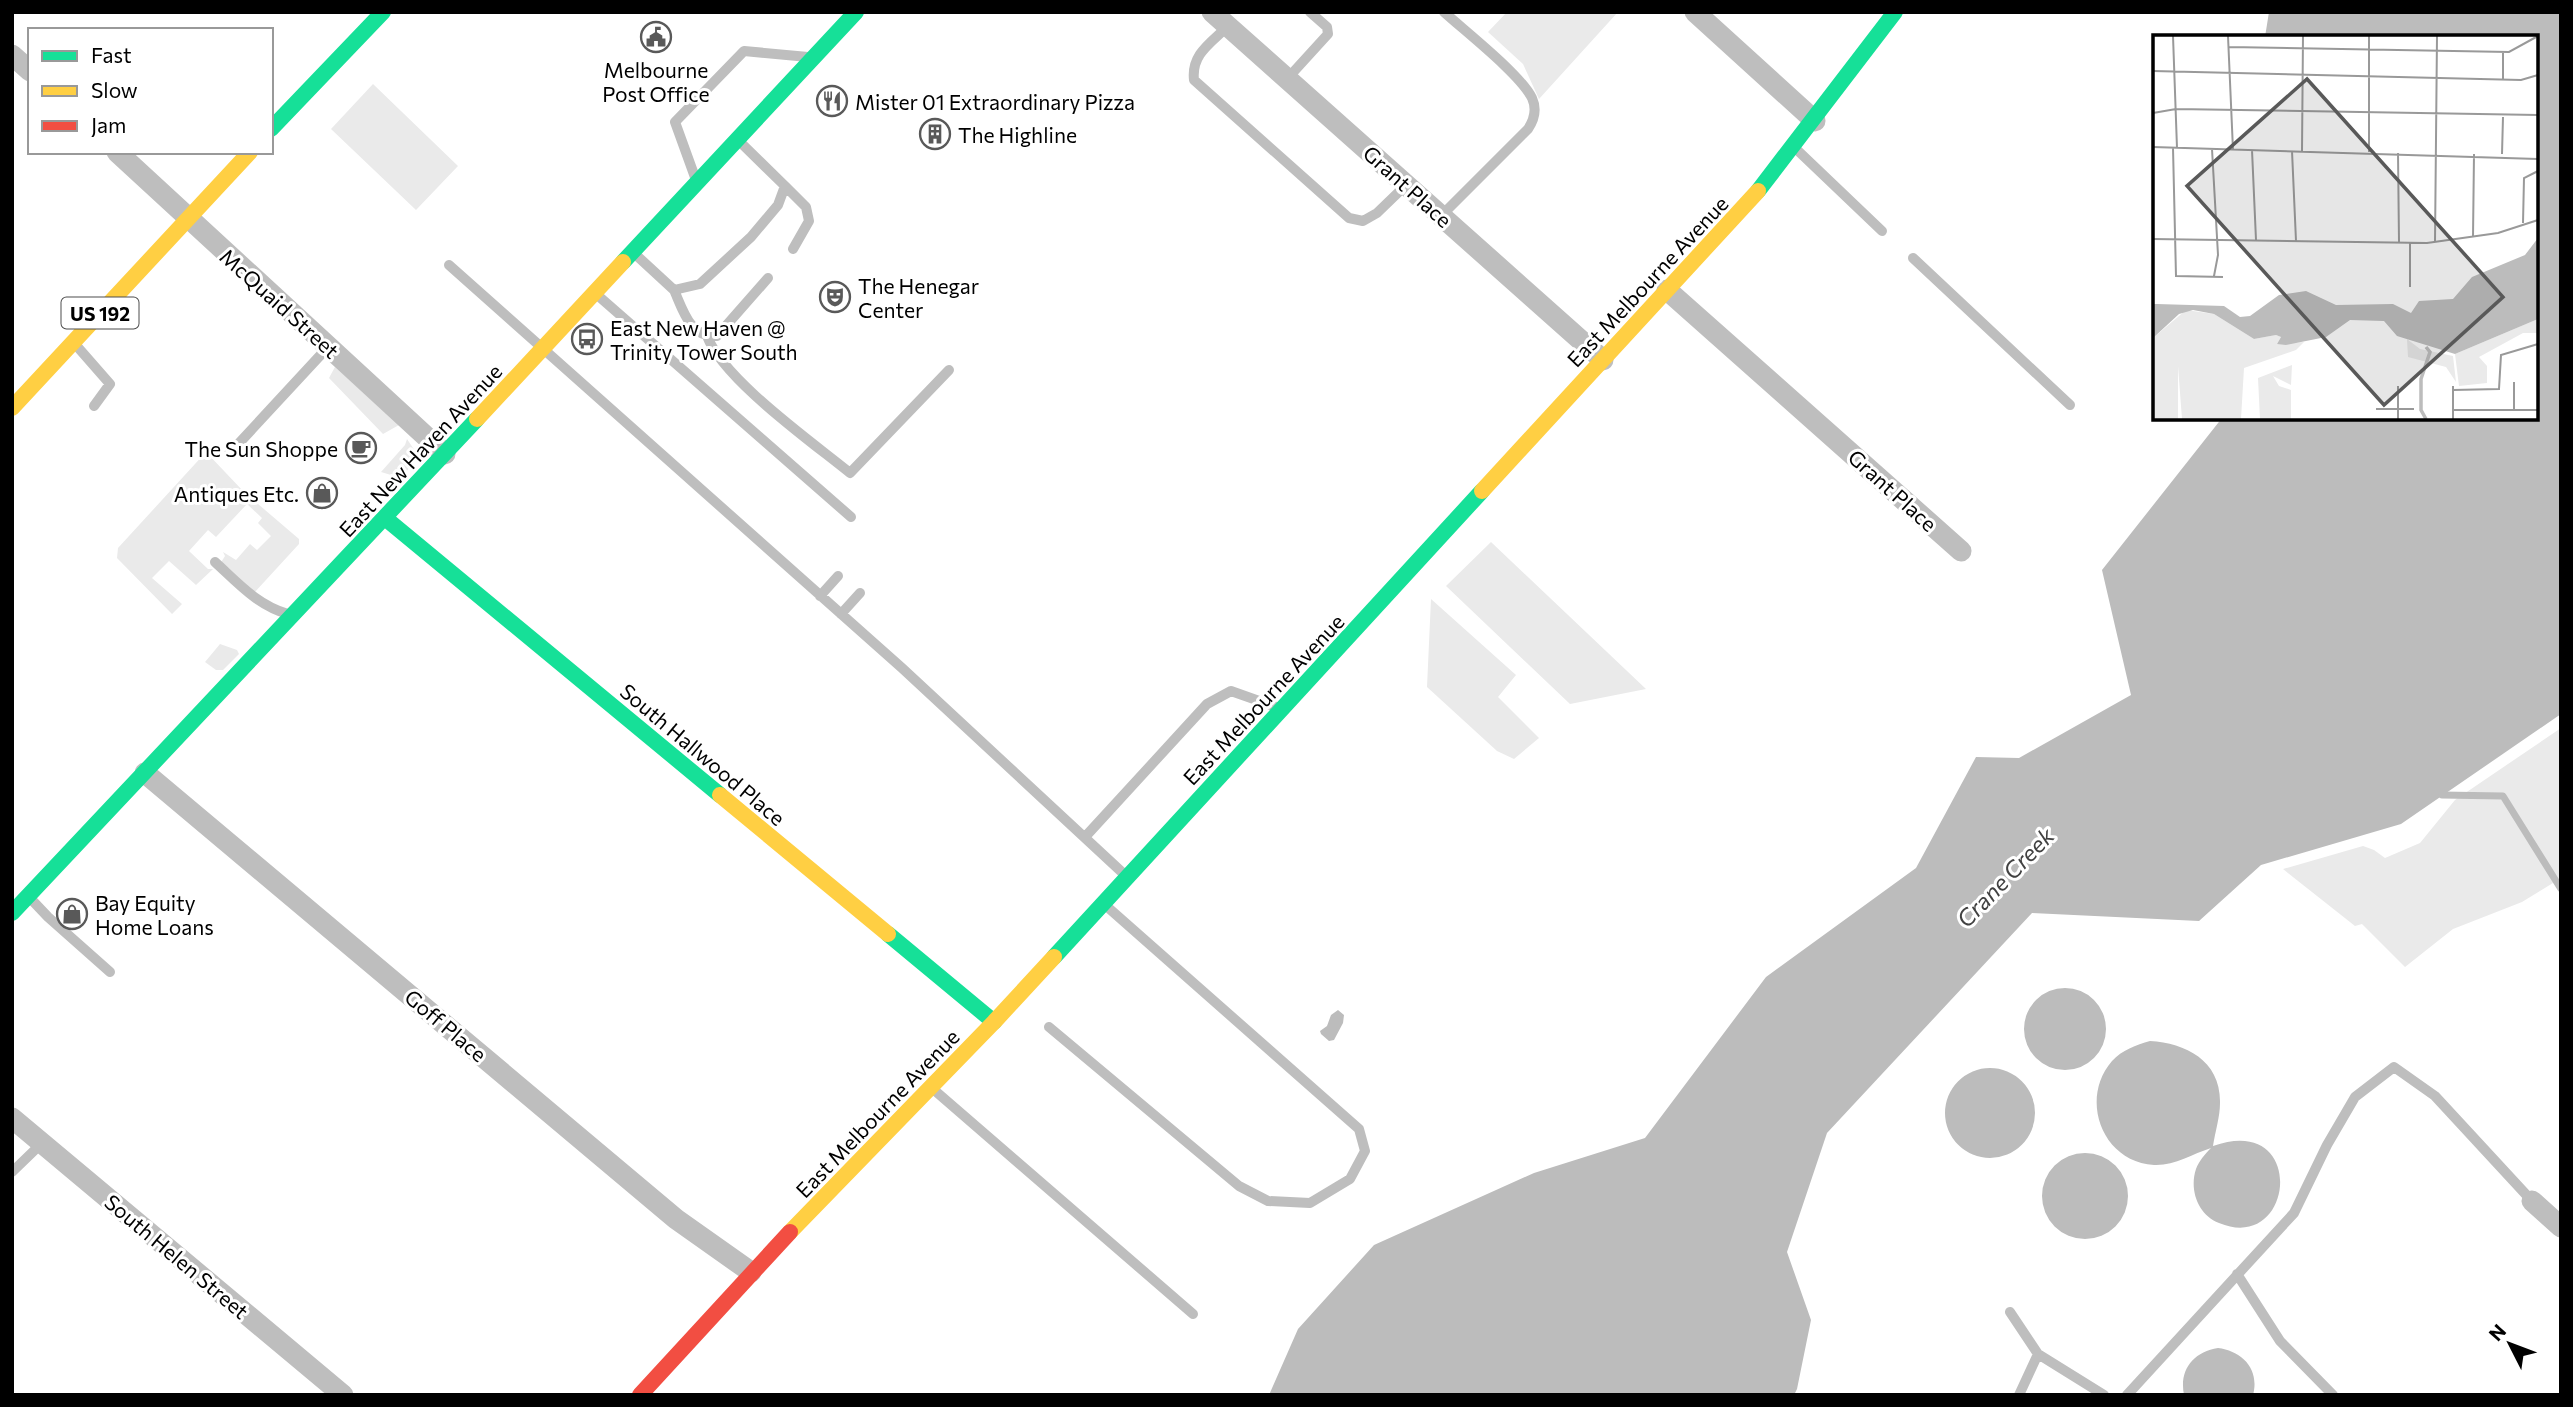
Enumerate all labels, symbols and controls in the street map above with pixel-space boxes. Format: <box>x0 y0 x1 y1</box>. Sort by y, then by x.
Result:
public building icon: Melbourne Post Office <box>639 20 673 54</box>
legend <box>28 28 273 154</box>
inset map <box>2153 35 2538 420</box>
text: Fast <box>91 42 132 67</box>
place label: Melbourne Post Office <box>602 57 710 106</box>
text: Slow <box>91 77 138 102</box>
restaurant icon: Mister 01 Extraordinary Pizza <box>815 84 849 118</box>
place label: Mister 01 Extraordinary Pizza <box>855 89 1135 114</box>
text: Jam <box>91 112 126 137</box>
building icon: The Highline <box>918 117 952 151</box>
place label: The Highline <box>958 122 1077 147</box>
street label: Grant Place <box>1359 140 1457 232</box>
street label: East Melbourne Avenue <box>1561 190 1733 372</box>
street label: McQuaid Street <box>215 243 345 363</box>
place label: The Henegar Center <box>858 273 979 322</box>
theatre icon: The Henegar Center <box>818 280 852 314</box>
road number: US 192 <box>62 298 138 328</box>
place label: East New Haven @ Trinity Tower South <box>610 315 798 364</box>
bus stop icon: East New Haven @ Trinity Tower South <box>570 322 604 356</box>
street label: East New Haven Avenue <box>333 358 507 542</box>
cafe icon: The Sun Shoppe <box>344 431 378 465</box>
place label: The Sun Shoppe <box>184 436 338 461</box>
street label: Grant Place <box>1844 444 1942 536</box>
shop icon: Antiques Etc. <box>305 476 339 510</box>
place label: Antiques Etc. <box>174 481 299 506</box>
street label: East Melbourne Avenue <box>1177 608 1349 790</box>
street label: South Hallwood Place <box>616 678 790 830</box>
water label: Crane Creek <box>1951 821 2060 933</box>
place label: Bay Equity Home Loans <box>95 890 214 939</box>
shop icon: Bay Equity Home Loans <box>55 897 89 931</box>
street label: Goff Place <box>400 984 492 1066</box>
street label: East Melbourne Avenue <box>790 1024 964 1202</box>
street label: South Helen Street <box>100 1189 254 1323</box>
north arrow <box>2475 1309 2545 1379</box>
text: N <box>2484 1319 2510 1345</box>

